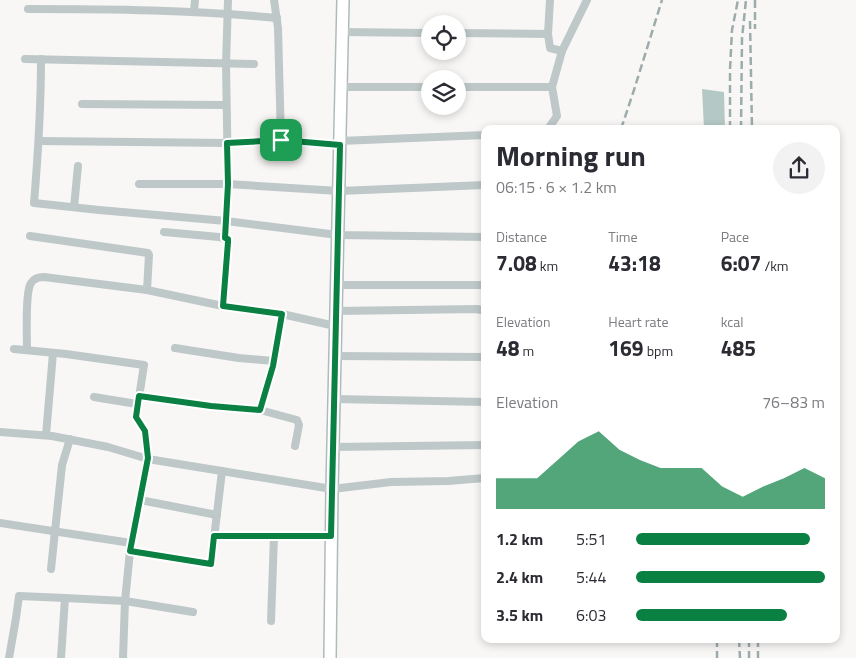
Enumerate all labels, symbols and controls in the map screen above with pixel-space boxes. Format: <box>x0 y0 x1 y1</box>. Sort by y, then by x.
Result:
map controls <box>421 15 466 115</box>
button: locate <box>421 15 466 60</box>
button: layers <box>421 70 466 115</box>
pin <box>260 119 302 161</box>
icon: arrive <box>267 126 295 154</box>
text: Morning run <box>496 134 646 177</box>
button: share <box>773 142 825 194</box>
text: 06:15 · 6 × 1.2 km <box>496 175 617 199</box>
text: Distance <box>496 226 547 247</box>
text: Time <box>608 226 638 247</box>
text: Pace <box>721 226 749 247</box>
text: 7.08 <box>496 247 537 279</box>
text: 43:18 <box>608 247 661 279</box>
text: 6:07 <box>721 247 761 279</box>
text: km <box>537 255 558 276</box>
text: /km <box>761 255 789 276</box>
text: Elevation <box>496 311 550 332</box>
text: Heart rate <box>608 311 668 332</box>
text: kcal <box>721 311 744 332</box>
text: 48 <box>496 332 520 364</box>
text: 169 <box>608 332 644 364</box>
text: 485 <box>721 332 756 364</box>
text: m <box>520 340 534 361</box>
text: bpm <box>644 340 673 361</box>
text: Elevation <box>496 390 558 414</box>
text: 76–83 m <box>762 390 825 414</box>
text: 1.2 km <box>496 527 543 551</box>
text: 5:51 <box>576 527 606 551</box>
text: 2.4 km <box>496 565 543 589</box>
text: 5:44 <box>576 565 606 589</box>
text: 3.5 km <box>496 603 543 627</box>
text: 6:03 <box>576 603 606 627</box>

